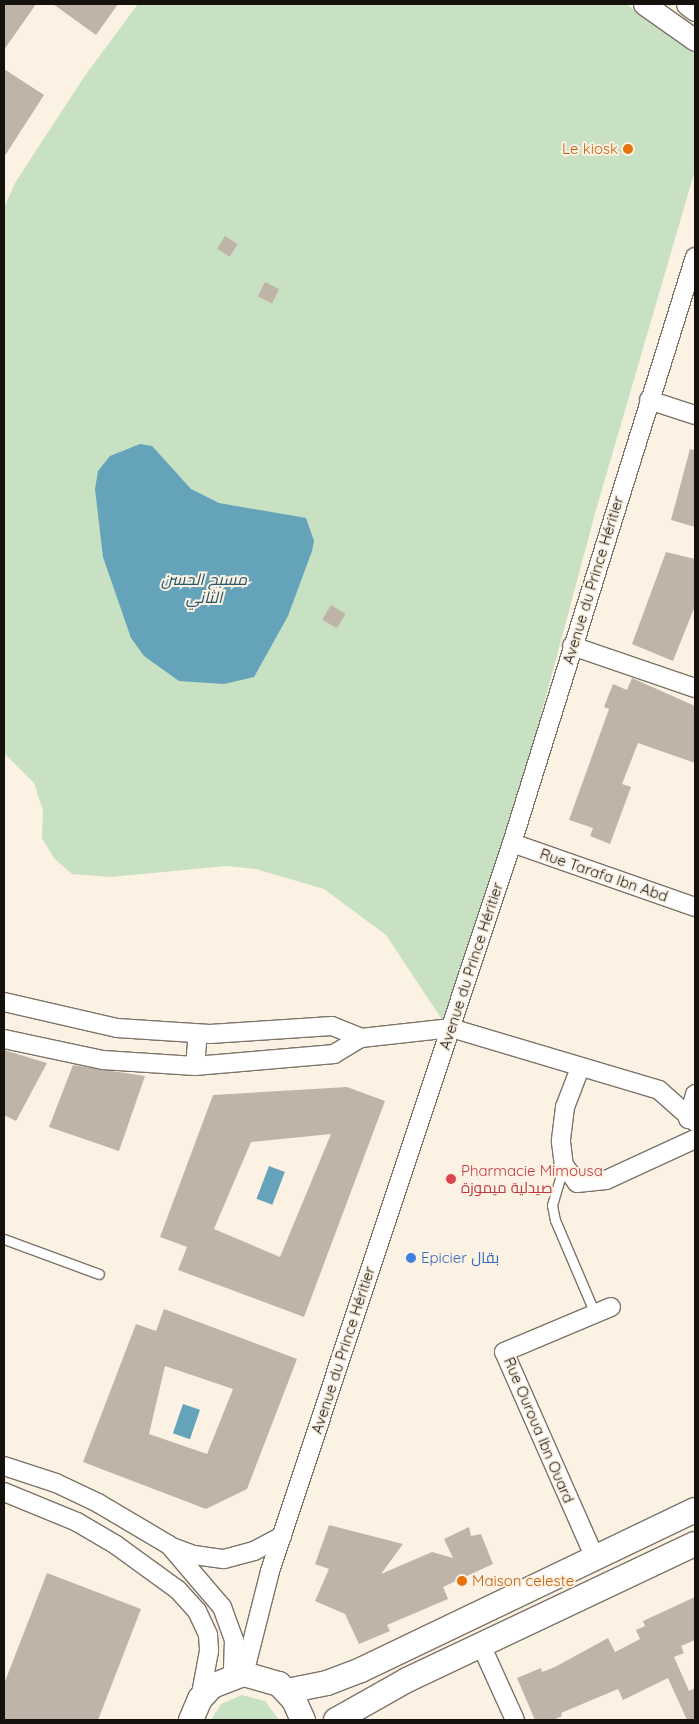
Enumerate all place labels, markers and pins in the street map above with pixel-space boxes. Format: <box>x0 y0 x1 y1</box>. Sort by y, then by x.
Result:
place label: Le kiosk <box>562 140 618 158</box>
marker: Le kiosk <box>622 143 634 155</box>
place label: Pharmacie Mimousa صيدلية ميموزة <box>461 1161 603 1196</box>
marker: Pharmacie Mimousa صيدلية ميموزة <box>445 1173 457 1185</box>
place label: Epicier بقال <box>421 1249 499 1267</box>
marker: Epicier بقال <box>405 1252 417 1264</box>
place label: Maison celeste <box>472 1572 574 1590</box>
marker: Maison celeste <box>456 1575 468 1587</box>

